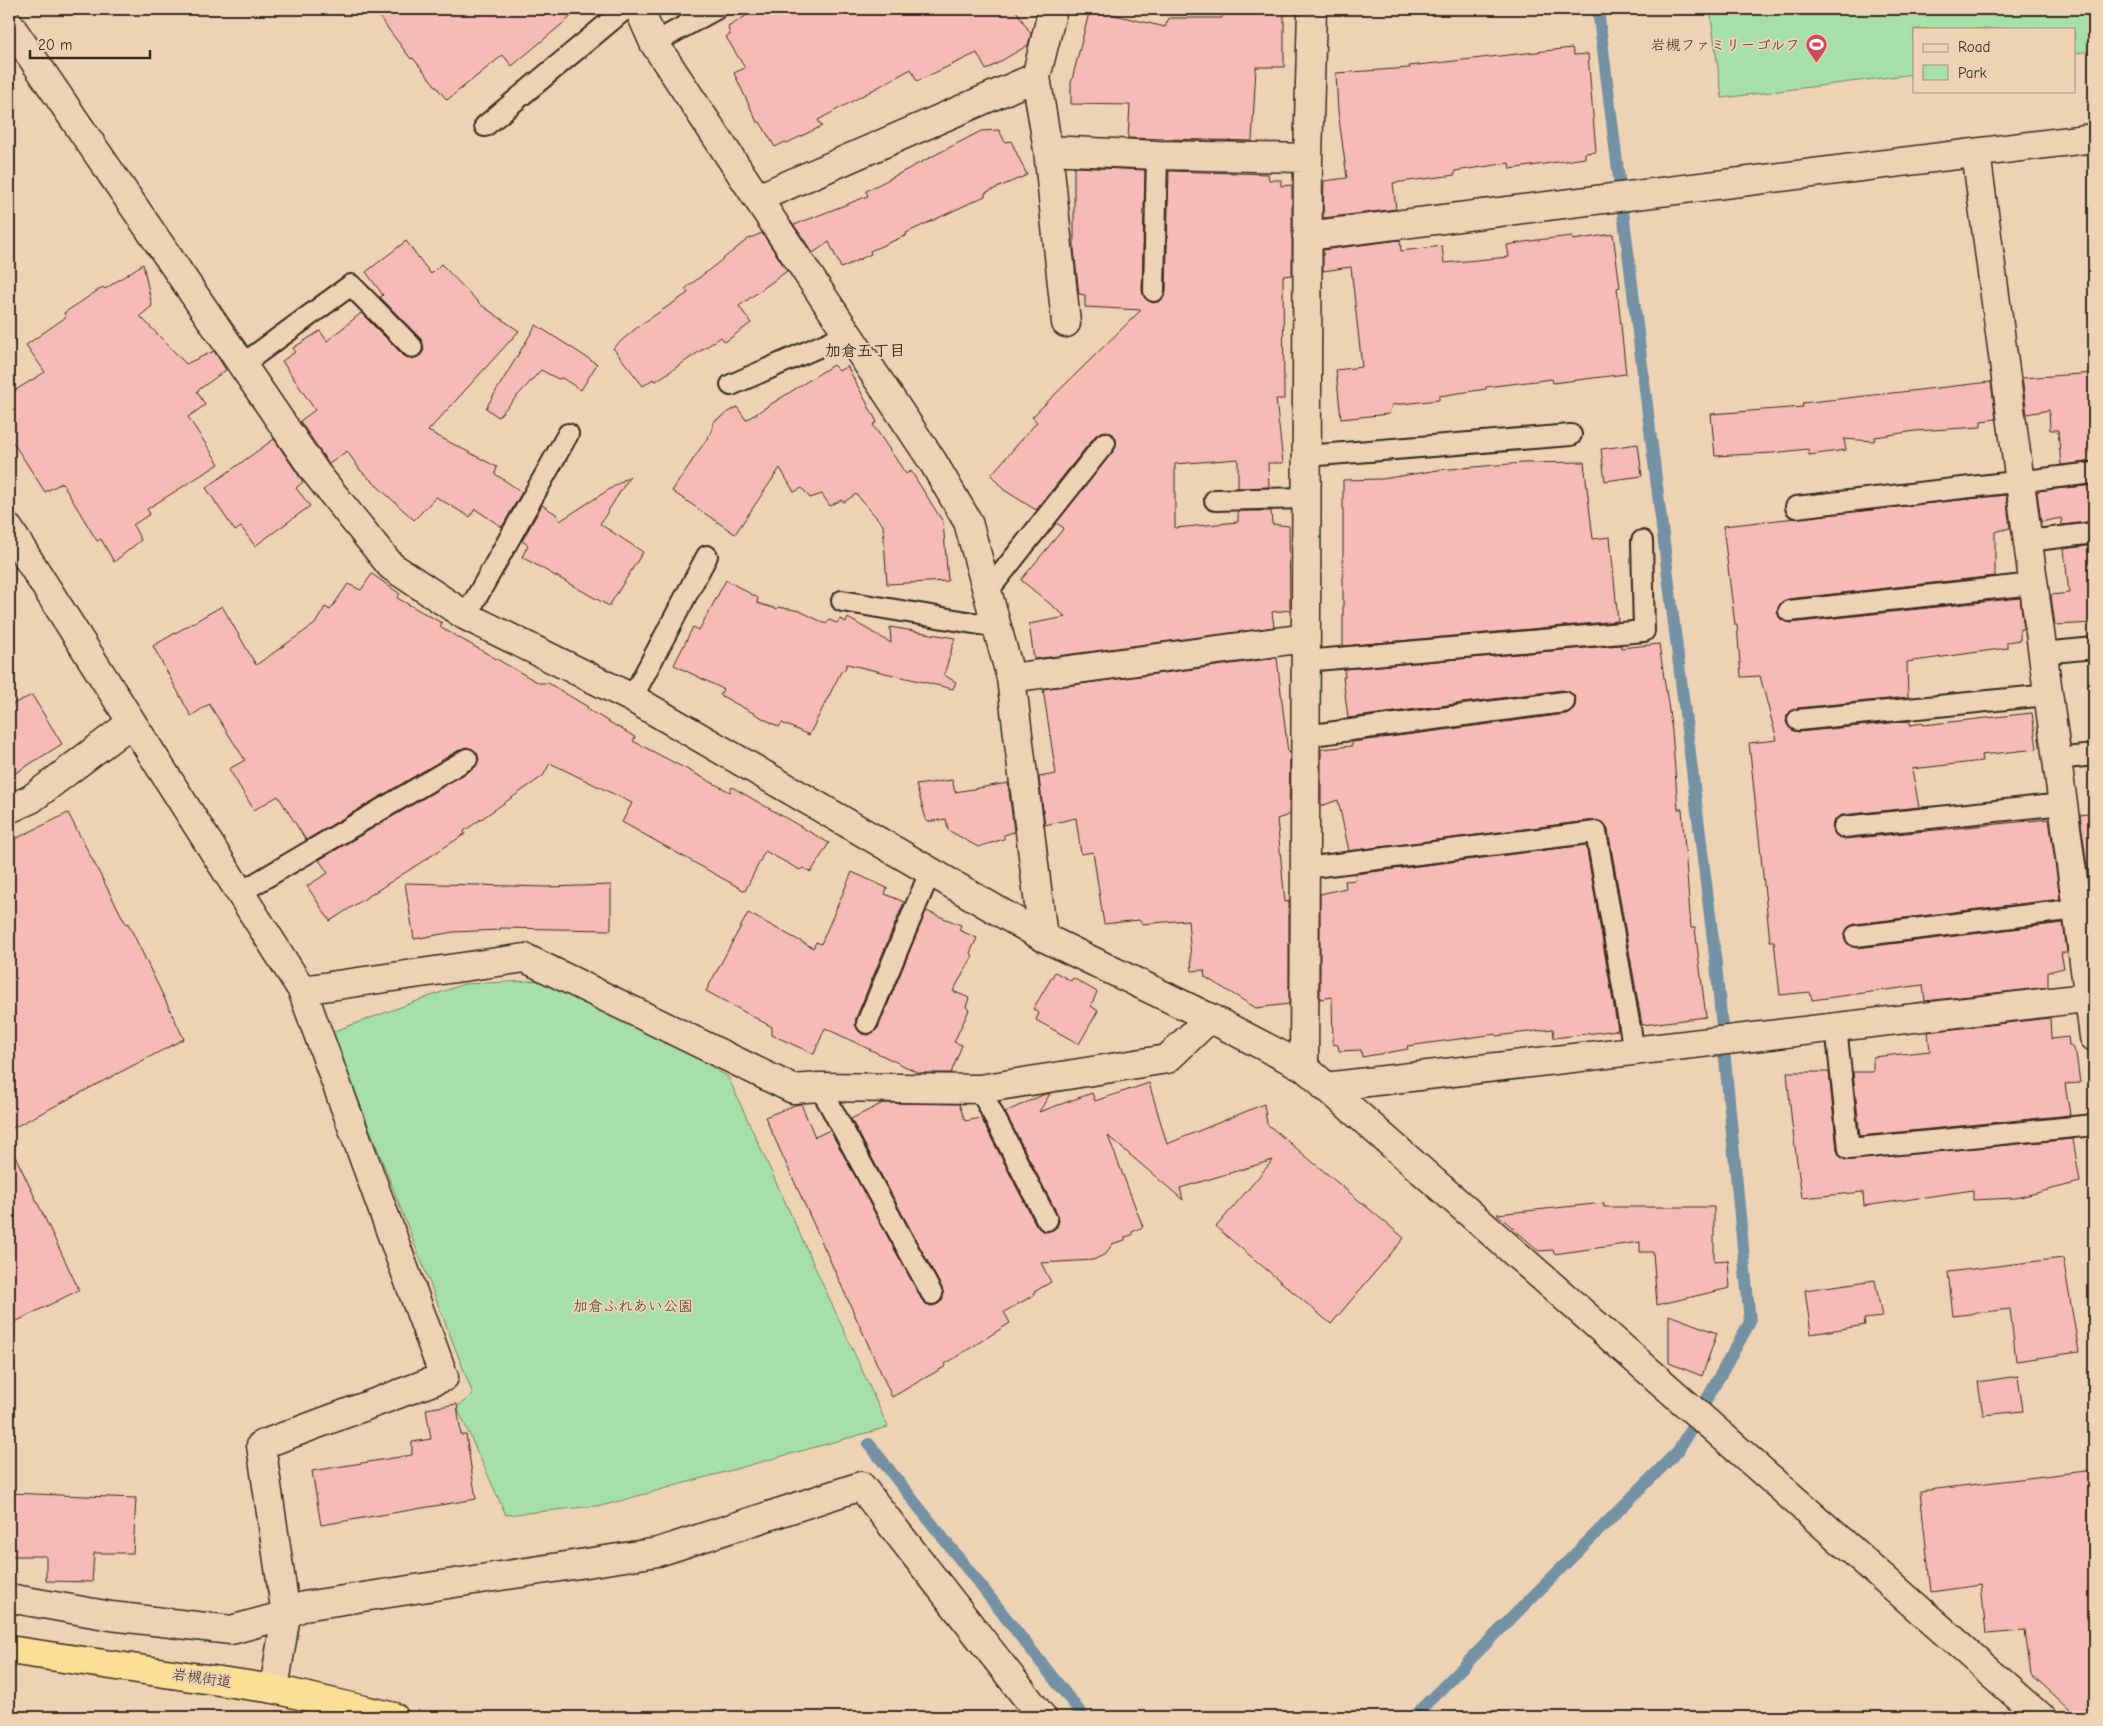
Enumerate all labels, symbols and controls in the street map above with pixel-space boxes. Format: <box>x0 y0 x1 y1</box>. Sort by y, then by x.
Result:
scale bar <box>30 28 150 60</box>
legend <box>1913 28 2076 92</box>
sports icon: 岩槻ファミリーゴルフ <box>1804 33 1828 64</box>
text: 20 m <box>38 36 72 54</box>
place label: 岩槻ファミリーゴルフ <box>1651 36 1800 54</box>
text: Road <box>1958 38 1990 56</box>
text: Park <box>1958 64 1987 82</box>
district label: 加倉五丁目 <box>825 342 905 360</box>
park label: 加倉ふれあい公園 <box>573 1297 693 1315</box>
street label: 岩槻街道 <box>171 1665 233 1691</box>

